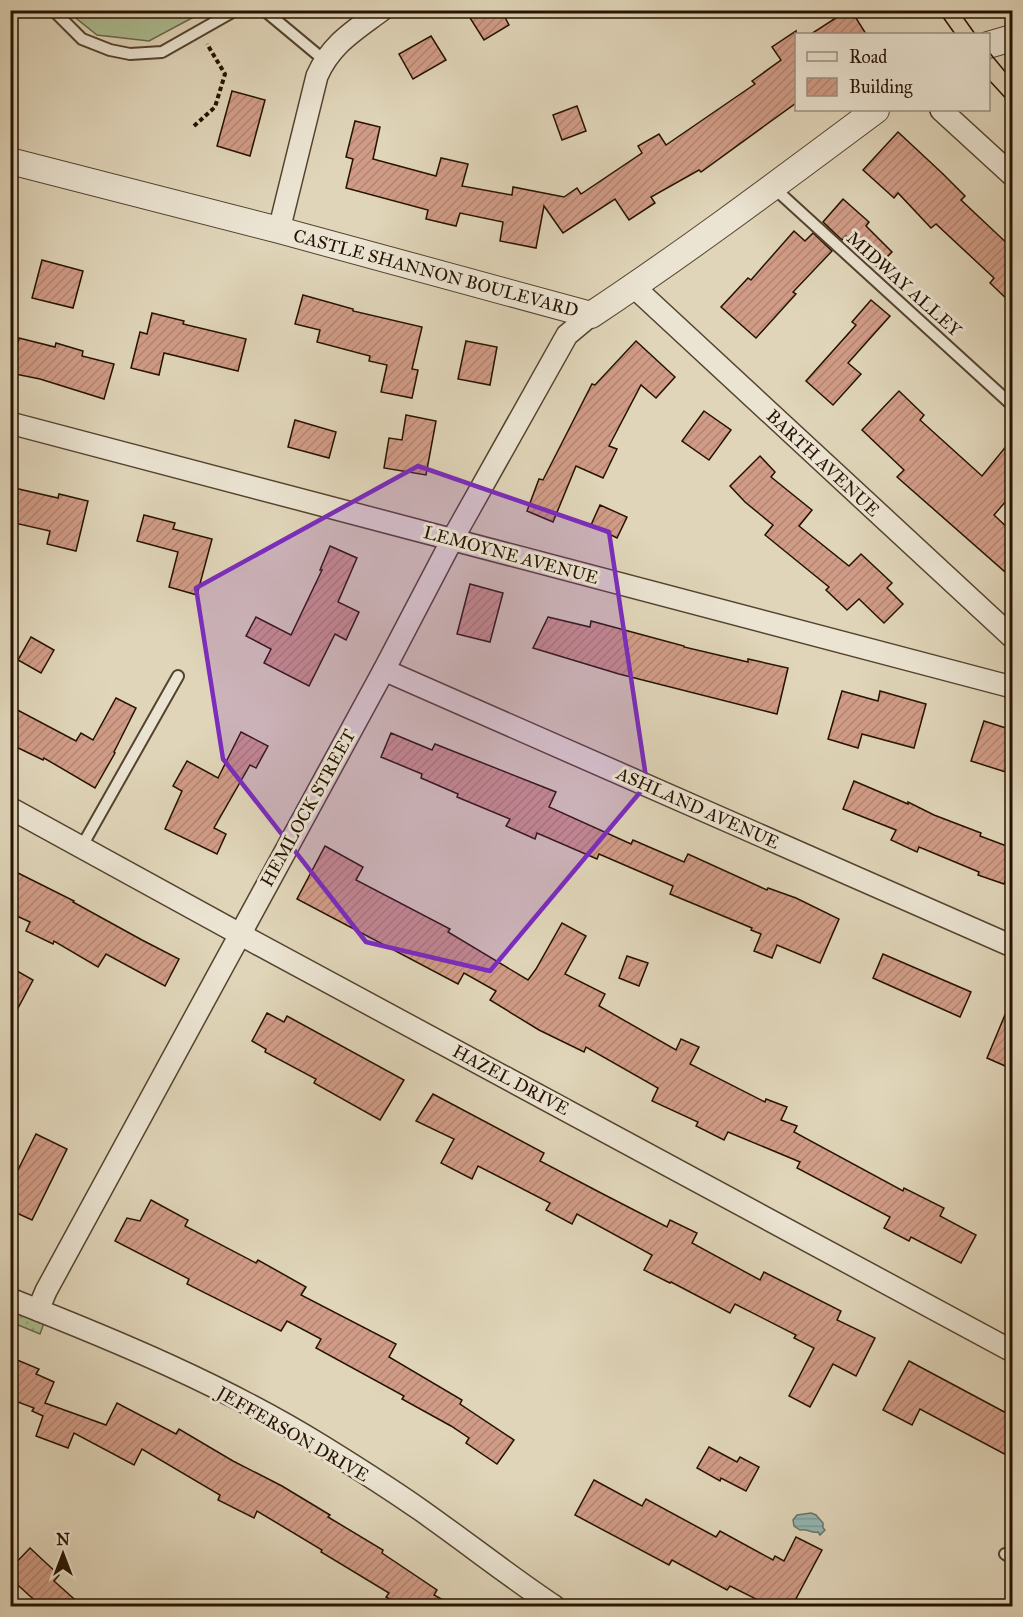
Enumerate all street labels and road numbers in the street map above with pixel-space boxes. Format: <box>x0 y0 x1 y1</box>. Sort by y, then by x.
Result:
street label: CASTLE SHANNON BOULEVARD <box>291 224 581 322</box>
street label: MIDWAY ALLEY <box>842 227 966 342</box>
street label: BARTH AVENUE <box>762 405 884 521</box>
street label: LEMOYNE AVENUE <box>421 521 601 589</box>
street label: HEMLOCK STREET <box>256 726 360 890</box>
street label: ASHLAND AVENUE <box>612 762 783 854</box>
street label: HAZEL DRIVE <box>449 1040 573 1120</box>
street label: JEFFERSON DRIVE <box>211 1380 373 1487</box>

